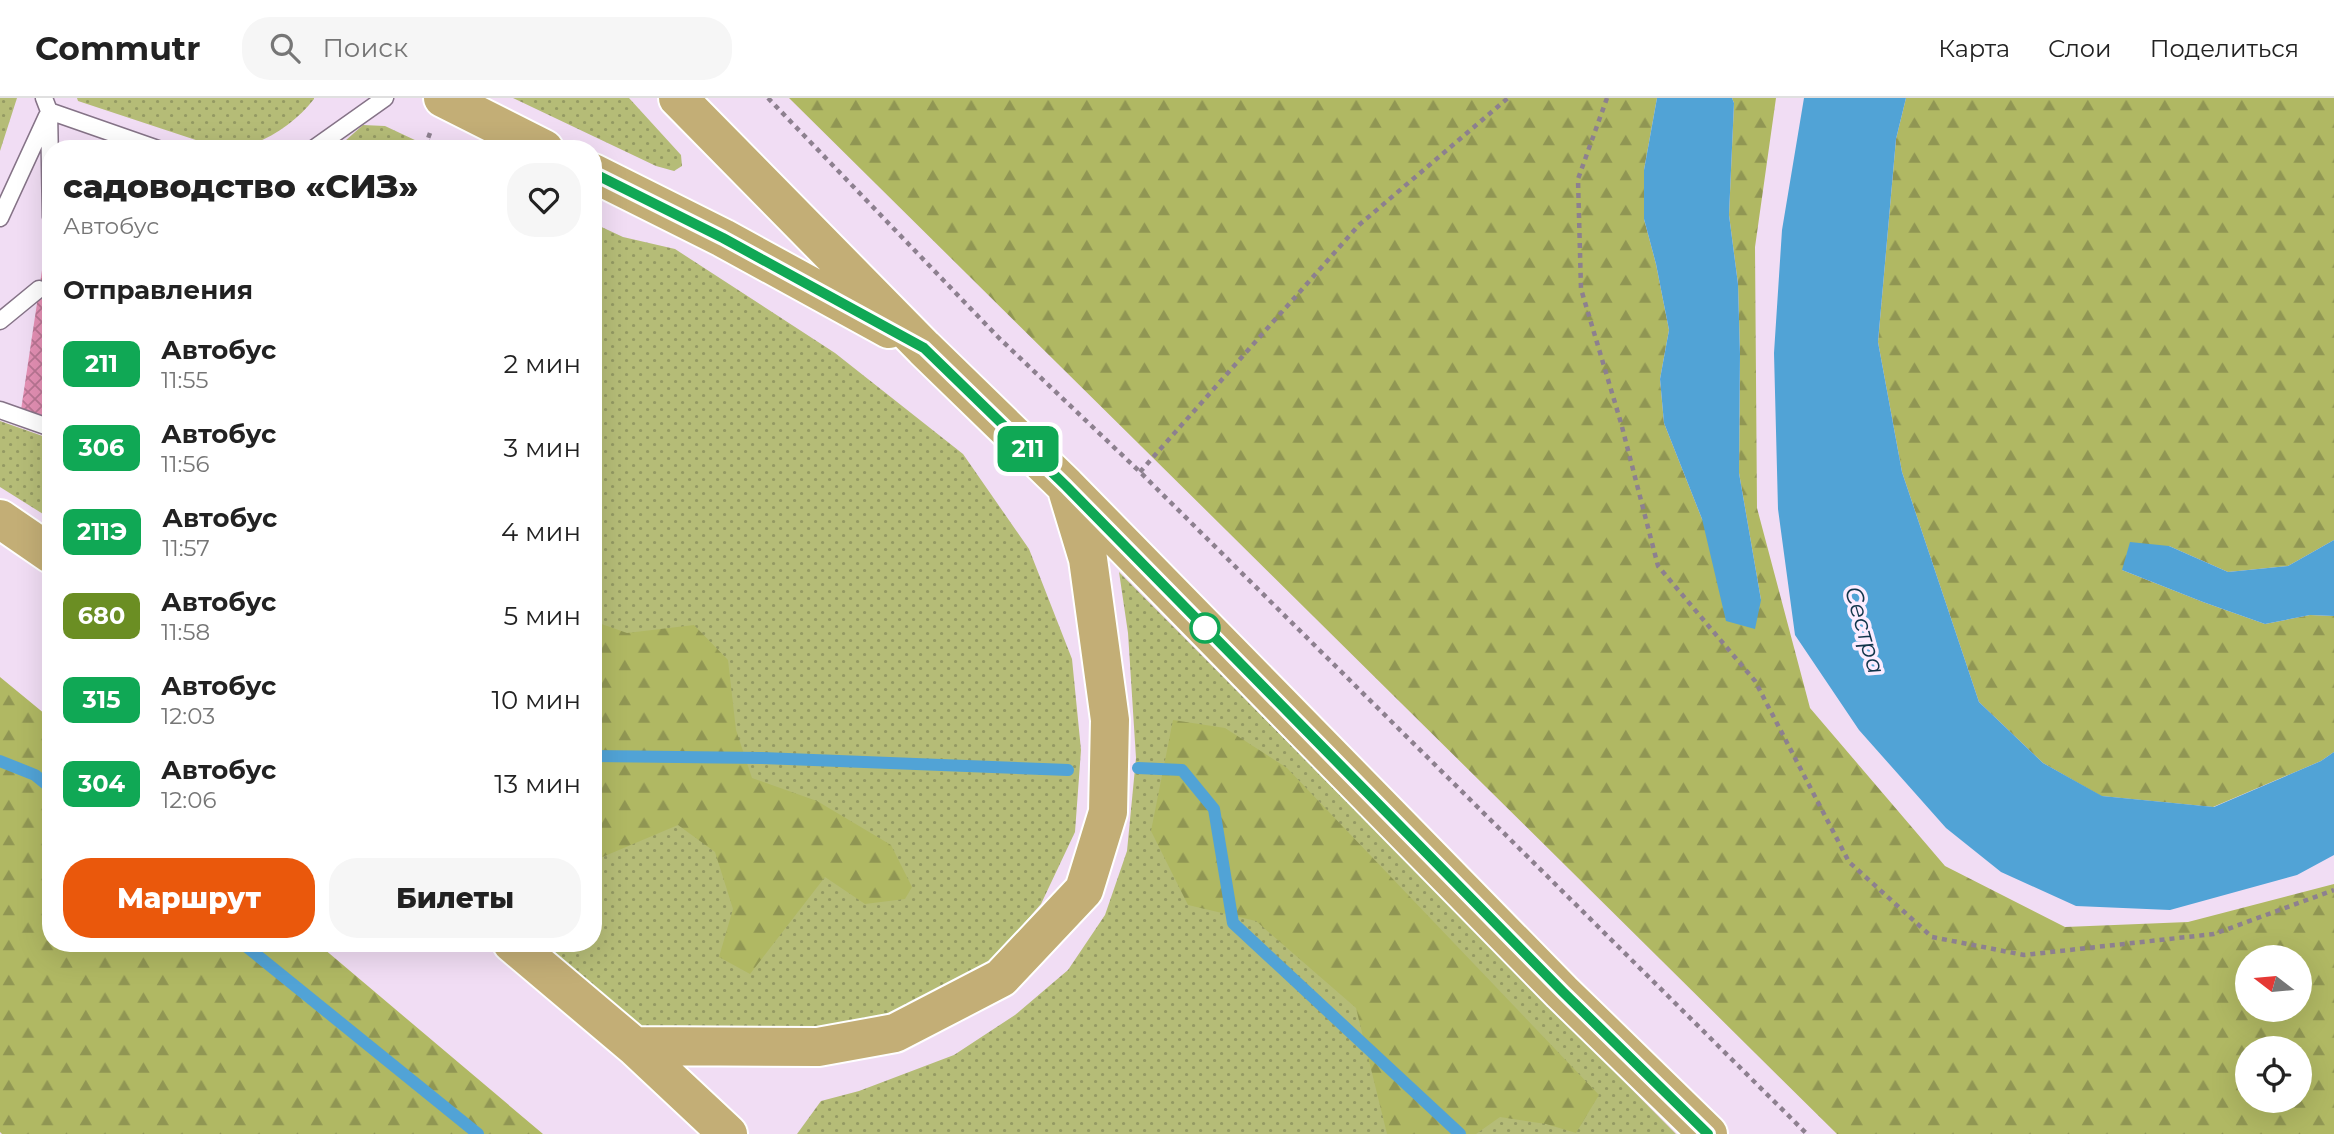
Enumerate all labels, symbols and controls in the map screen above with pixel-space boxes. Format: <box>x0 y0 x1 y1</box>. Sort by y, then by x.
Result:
search box <box>242 17 732 80</box>
text: Commutr <box>35 28 200 68</box>
icon: search <box>266 29 304 67</box>
text: Поиск <box>322 32 408 64</box>
text: Карта <box>1938 34 2010 63</box>
text: Слои <box>2048 34 2112 63</box>
text: Поделиться <box>2150 34 2299 63</box>
button: heart <box>507 163 581 237</box>
text: садоводство «СИЗ» <box>63 166 418 206</box>
text: Автобус <box>63 212 159 240</box>
text: Отправления <box>63 274 253 306</box>
text: Автобус <box>161 334 276 366</box>
text: 2 мин <box>503 348 581 380</box>
text: 211 <box>85 349 118 378</box>
text: 11:55 <box>161 366 208 394</box>
text: Автобус <box>161 418 276 450</box>
line badge: 211 <box>988 426 1068 472</box>
text: 3 мин <box>504 432 581 464</box>
text: 306 <box>79 433 124 462</box>
text: 211 <box>1012 434 1044 463</box>
text: 11:56 <box>161 450 210 478</box>
text: Автобус <box>162 502 278 534</box>
text: 4 мин <box>501 516 581 548</box>
text: 211Э <box>77 517 127 546</box>
text: 11:57 <box>162 534 210 562</box>
water label: Сестра <box>1839 583 1891 677</box>
text: Автобус <box>161 586 276 618</box>
text: 5 мин <box>503 600 581 632</box>
text: 680 <box>78 601 125 630</box>
unlabelled marker <box>1190 613 1220 643</box>
text: 11:58 <box>161 618 210 646</box>
text: Автобус <box>161 670 276 702</box>
text: 10 мин <box>492 684 581 716</box>
text: 315 <box>83 685 120 714</box>
text: 12:03 <box>161 702 215 730</box>
text: Автобус <box>161 754 276 786</box>
text: 13 мин <box>494 768 581 800</box>
text: 304 <box>78 769 125 798</box>
text: 12:06 <box>161 786 216 814</box>
button: Маршрут <box>63 858 315 938</box>
button: Билеты <box>329 858 581 938</box>
north arrow <box>2235 945 2312 1022</box>
map controls <box>2235 945 2312 1113</box>
button: locate <box>2235 1036 2312 1113</box>

